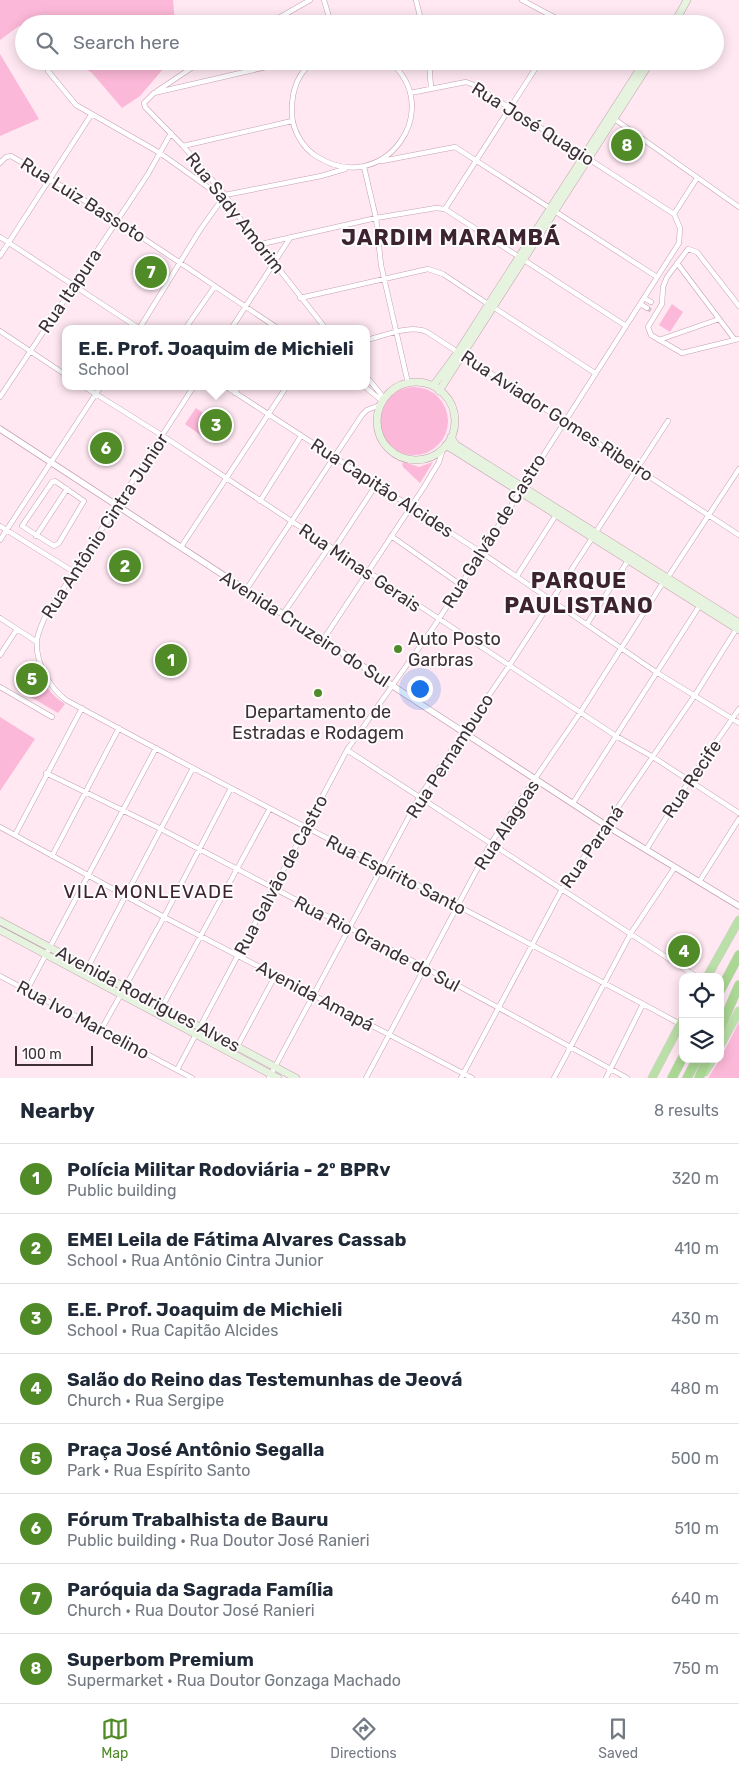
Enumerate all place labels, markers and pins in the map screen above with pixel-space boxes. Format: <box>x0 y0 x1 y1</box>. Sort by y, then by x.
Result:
pin: 8 <box>611 126 643 164</box>
pin: 7 <box>135 253 167 291</box>
pin: 3 <box>200 406 232 444</box>
pin: 6 <box>90 429 122 467</box>
pin: 2 <box>109 547 141 585</box>
place label: Auto Posto Garbras <box>408 628 501 671</box>
pin: 1 <box>155 641 187 679</box>
marker: Auto Posto Garbras <box>392 643 404 655</box>
pin: 5 <box>16 660 48 698</box>
marker: Departamento de Estradas e Rodagem <box>312 687 324 699</box>
place label: Departamento de Estradas e Rodagem <box>232 701 404 744</box>
pin: 4 <box>668 932 700 970</box>

